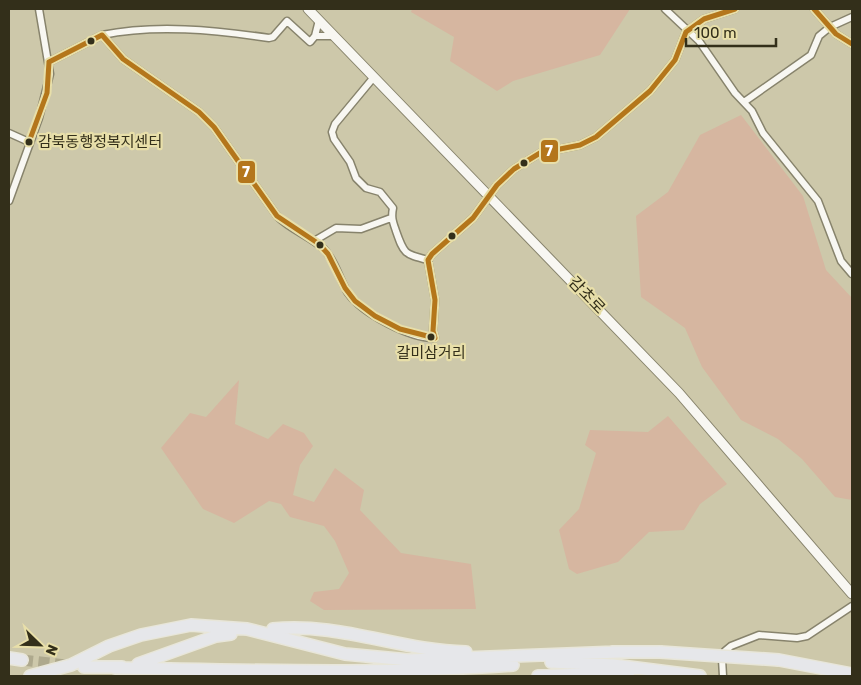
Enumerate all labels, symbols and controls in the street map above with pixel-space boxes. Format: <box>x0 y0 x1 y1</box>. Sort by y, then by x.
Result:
scale bar <box>686 15 776 47</box>
text: 100 m <box>694 24 736 42</box>
unlabelled marker <box>86 36 96 46</box>
place label: 감북동행정복지센터 <box>38 133 162 151</box>
marker: 감북동행정복지센터 <box>24 137 34 147</box>
line badge: 7 <box>540 139 559 163</box>
text: 7 <box>545 143 553 160</box>
unlabelled marker <box>519 158 529 168</box>
line badge: 7 <box>237 160 256 184</box>
text: 7 <box>242 164 250 181</box>
unlabelled marker <box>447 231 457 241</box>
unlabelled marker <box>315 240 325 250</box>
street label: 감초로 <box>565 273 609 318</box>
marker: 갈미삼거리 <box>426 332 436 342</box>
place label: 갈미삼거리 <box>396 344 466 362</box>
north arrow <box>15 620 65 670</box>
text: N <box>42 642 61 658</box>

